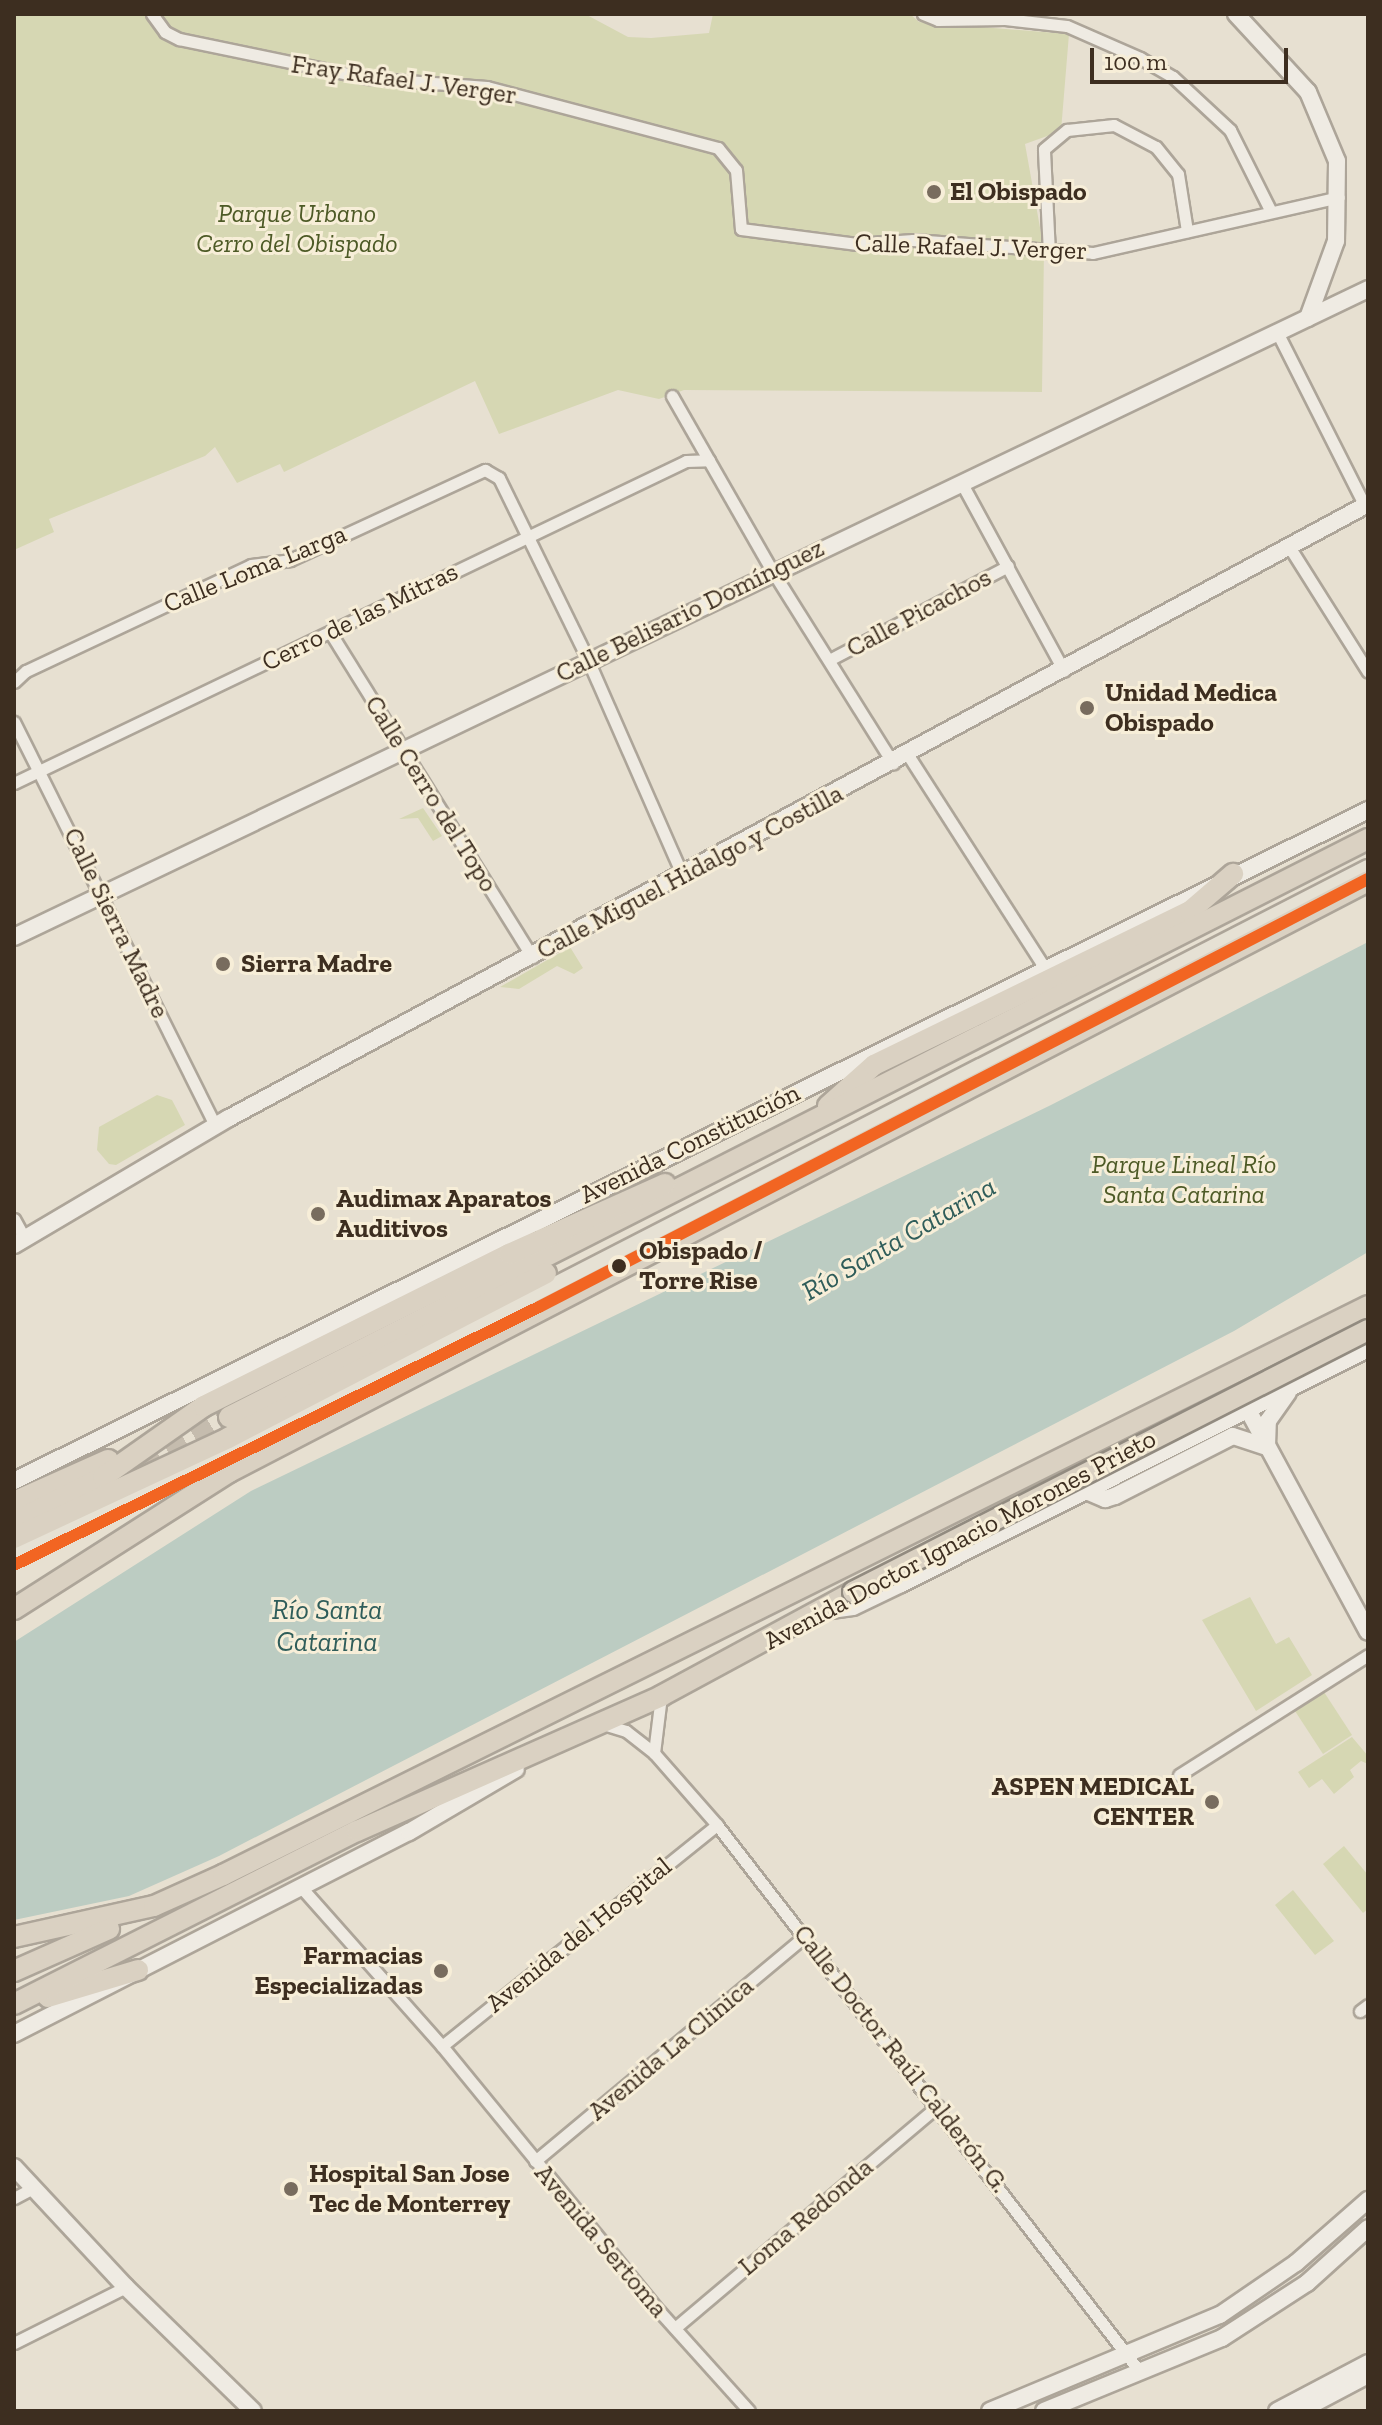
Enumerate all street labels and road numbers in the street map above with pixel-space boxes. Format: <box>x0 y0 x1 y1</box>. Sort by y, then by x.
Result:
street label: Fray Rafael J. Verger <box>288 49 520 111</box>
street label: Calle Rafael J. Verger <box>854 227 1088 267</box>
street label: Calle Loma Larga <box>159 518 351 620</box>
street label: Calle Belisario Domínguez <box>551 532 829 690</box>
street label: Cerro de las Mitras <box>257 556 463 678</box>
street label: Calle Picachos <box>841 562 997 664</box>
street label: Calle Cerro del Topo <box>358 690 504 898</box>
street label: Calle Miguel Hidalgo y Costilla <box>531 778 849 966</box>
street label: Calle Sierra Madre <box>56 823 176 1023</box>
street label: Avenida Constitución <box>575 1077 805 1211</box>
street label: Avenida Doctor Ignacio Morones Prieto <box>759 1423 1161 1657</box>
street label: Avenida del Hospital <box>480 1851 678 2019</box>
street label: Calle Doctor Raúl Calderón G. <box>787 1919 1015 2199</box>
street label: Avenida La Clinica <box>582 1971 760 2127</box>
street label: Loma Redonda <box>733 2152 879 2282</box>
street label: Avenida Sertoma <box>528 2158 674 2324</box>

